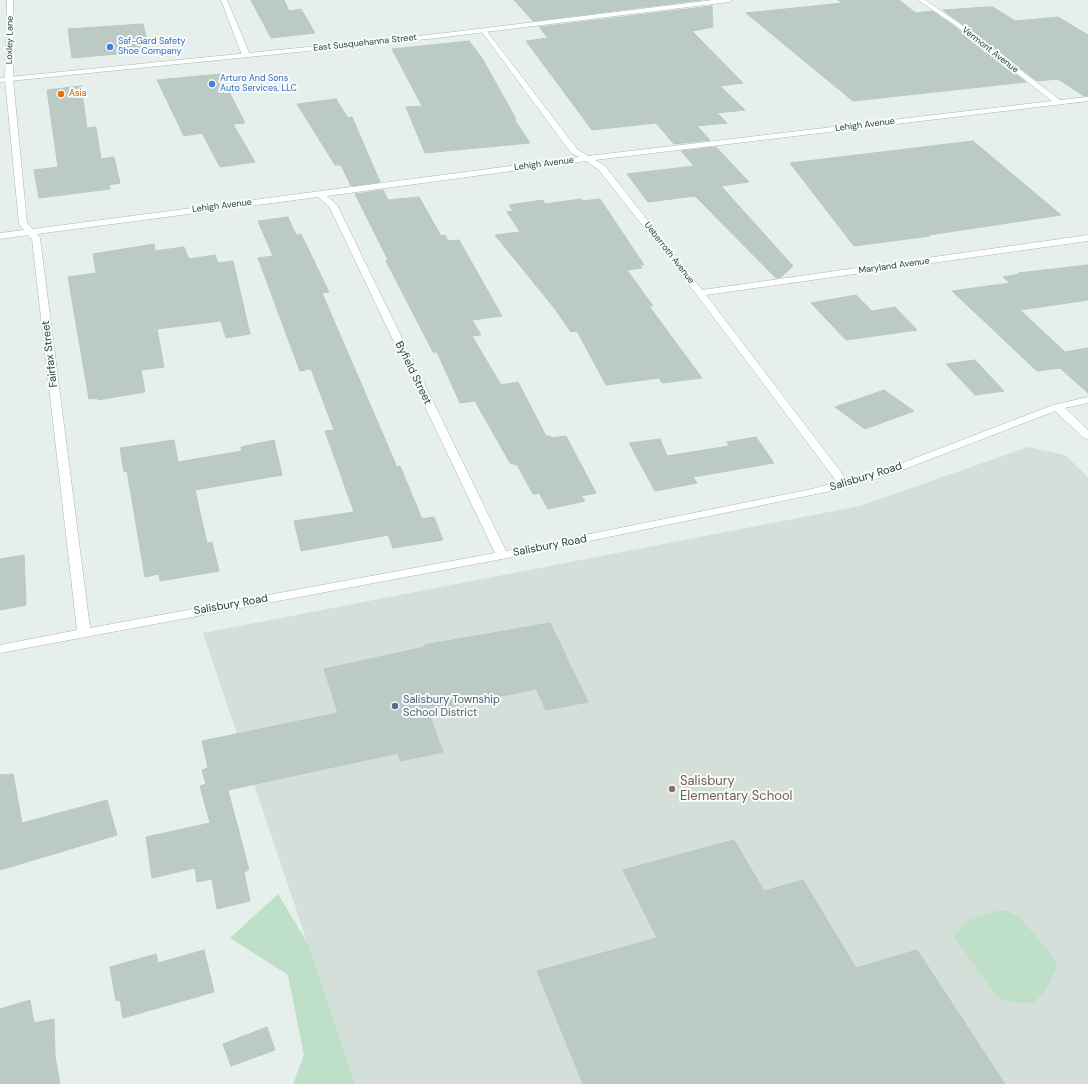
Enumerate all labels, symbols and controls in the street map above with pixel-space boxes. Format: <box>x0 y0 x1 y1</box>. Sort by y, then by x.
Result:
street label: Loxley Lane <box>4 16 16 64</box>
street label: Vermont Avenue <box>960 25 1020 75</box>
street label: East Susquehanna Street <box>313 32 417 54</box>
place label: Saf-Gard Safety Shoe Company <box>118 37 185 58</box>
marker: Saf-Gard Safety Shoe Company <box>105 42 115 52</box>
place label: Arturo And Sons Auto Services, LLC <box>220 74 297 95</box>
marker: Arturo And Sons Auto Services, LLC <box>207 79 217 89</box>
marker: Asia <box>56 89 66 99</box>
place label: Asia <box>69 89 87 99</box>
street label: Lehigh Avenue <box>834 116 896 134</box>
street label: Lehigh Avenue <box>513 155 575 173</box>
street label: Lehigh Avenue <box>191 197 253 215</box>
street label: Ueberroth Avenue <box>642 220 696 286</box>
street label: Maryland Avenue <box>858 256 930 276</box>
street label: Fairfax Street <box>39 320 61 388</box>
street label: Byfield Street <box>392 339 434 407</box>
street label: Salisbury Road <box>828 460 904 494</box>
street label: Salisbury Road <box>512 532 588 560</box>
street label: Salisbury Road <box>193 592 269 618</box>
place label: Salisbury Township School District <box>403 693 500 719</box>
marker: Salisbury Township School District <box>390 701 400 711</box>
place label: Salisbury Elementary School <box>680 774 792 805</box>
marker: Salisbury Elementary School <box>667 784 677 794</box>

